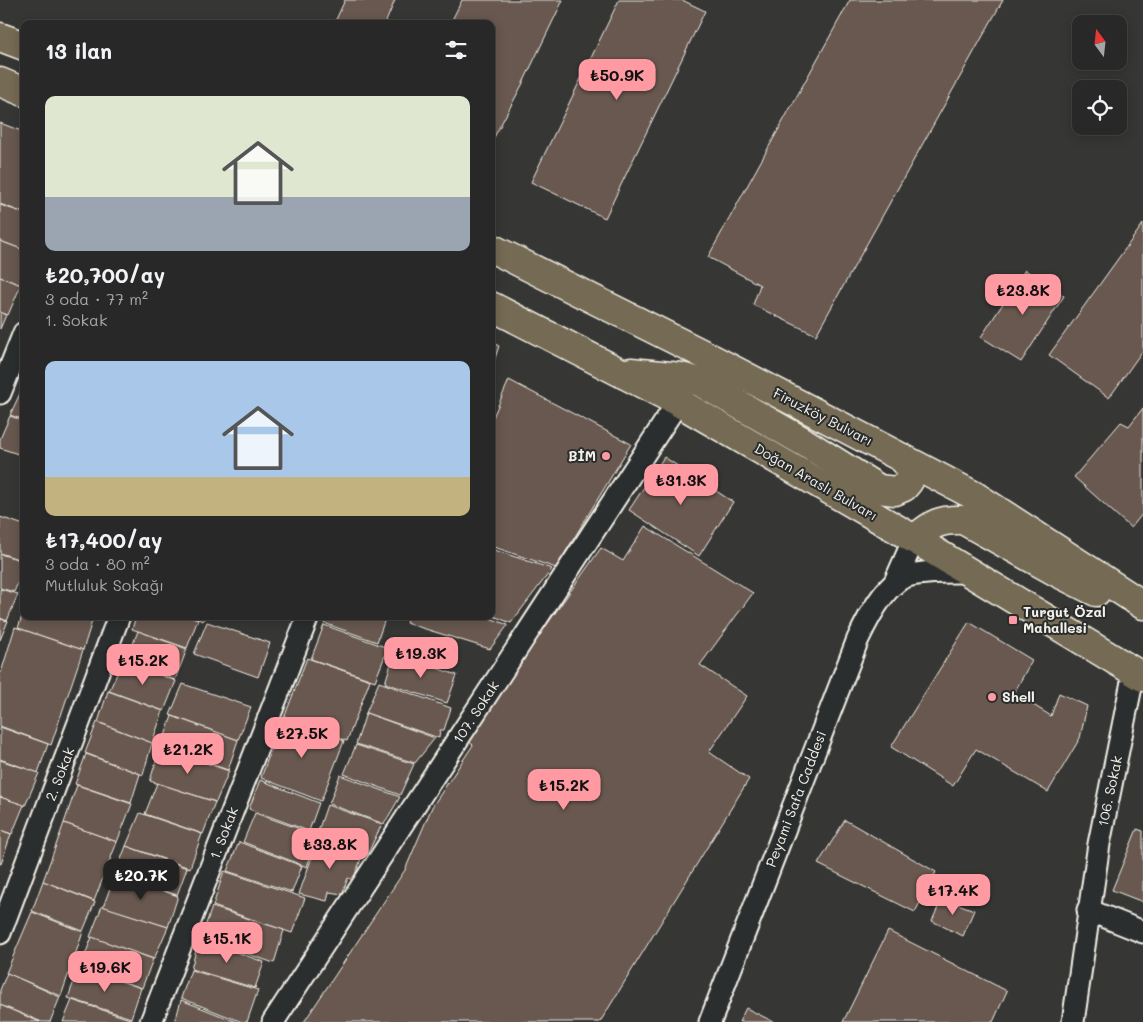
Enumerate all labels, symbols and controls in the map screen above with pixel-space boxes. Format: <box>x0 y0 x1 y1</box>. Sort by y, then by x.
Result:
north arrow <box>1072 15 1128 70</box>
map controls <box>1072 15 1127 135</box>
icon: filters <box>442 36 470 64</box>
text: 13 ilan <box>45 37 112 64</box>
pin: ₺50.9K <box>576 58 658 101</box>
text: ₺50.9K <box>590 64 644 85</box>
button: locate <box>1072 80 1127 135</box>
icon: home <box>213 128 303 218</box>
text: ₺20,700/ay <box>45 261 165 288</box>
pin: ₺23.8K <box>982 274 1064 316</box>
text: ₺23.8K <box>996 279 1050 300</box>
text: 3 oda · 77 m² <box>45 288 148 309</box>
text: 1. Sokak <box>45 309 107 330</box>
street label: Firuzköy Bulvarı <box>770 383 876 450</box>
icon: home <box>213 393 303 483</box>
street label: Doğan Araslı Bulvarı <box>751 439 881 525</box>
place label: BİM <box>568 446 596 465</box>
marker: BİM <box>600 450 612 462</box>
pin: ₺31.3K <box>640 464 722 506</box>
text: ₺31.3K <box>655 469 707 490</box>
text: ₺17,400/ay <box>45 526 162 553</box>
text: 3 oda · 80 m² <box>45 553 150 574</box>
text: Mutluluk Sokağı <box>45 574 164 595</box>
place label: Turgut Özal Mahallesi <box>1023 602 1106 637</box>
marker: Turgut Özal Mahallesi <box>1007 614 1019 626</box>
pin: ₺19.3K <box>380 636 462 679</box>
text: ₺19.3K <box>395 642 447 663</box>
pin: ₺15.2K <box>102 644 184 686</box>
text: ₺15.2K <box>118 649 168 670</box>
street label: 107. Sokak <box>448 677 503 747</box>
place label: Shell <box>1002 687 1035 706</box>
marker: Shell <box>986 691 998 703</box>
pin: ₺27.5K <box>261 716 343 759</box>
text: ₺27.5K <box>276 722 328 743</box>
street label: Peyami Safa Caddesi <box>761 728 830 870</box>
pin: ₺21.2K <box>147 732 229 775</box>
text: ₺21.2K <box>163 738 213 759</box>
street label: 2. Sokak <box>41 744 78 803</box>
street label: 106. Sokak <box>1093 754 1126 828</box>
pin: ₺15.2K <box>523 768 605 811</box>
text: ₺15.2K <box>539 774 589 795</box>
street label: 1. Sokak <box>205 804 242 862</box>
pin: ₺33.8K <box>289 828 371 870</box>
text: ₺33.8K <box>303 833 357 854</box>
pin: ₺20.7K <box>100 858 182 901</box>
text: ₺20.7K <box>114 864 168 885</box>
pin: ₺17.4K <box>912 874 994 916</box>
text: ₺17.4K <box>927 879 979 900</box>
pin: ₺15.1K <box>186 922 268 964</box>
text: ₺15.1K <box>203 927 251 948</box>
pin: ₺19.6K <box>64 950 146 993</box>
text: ₺19.6K <box>79 956 131 977</box>

